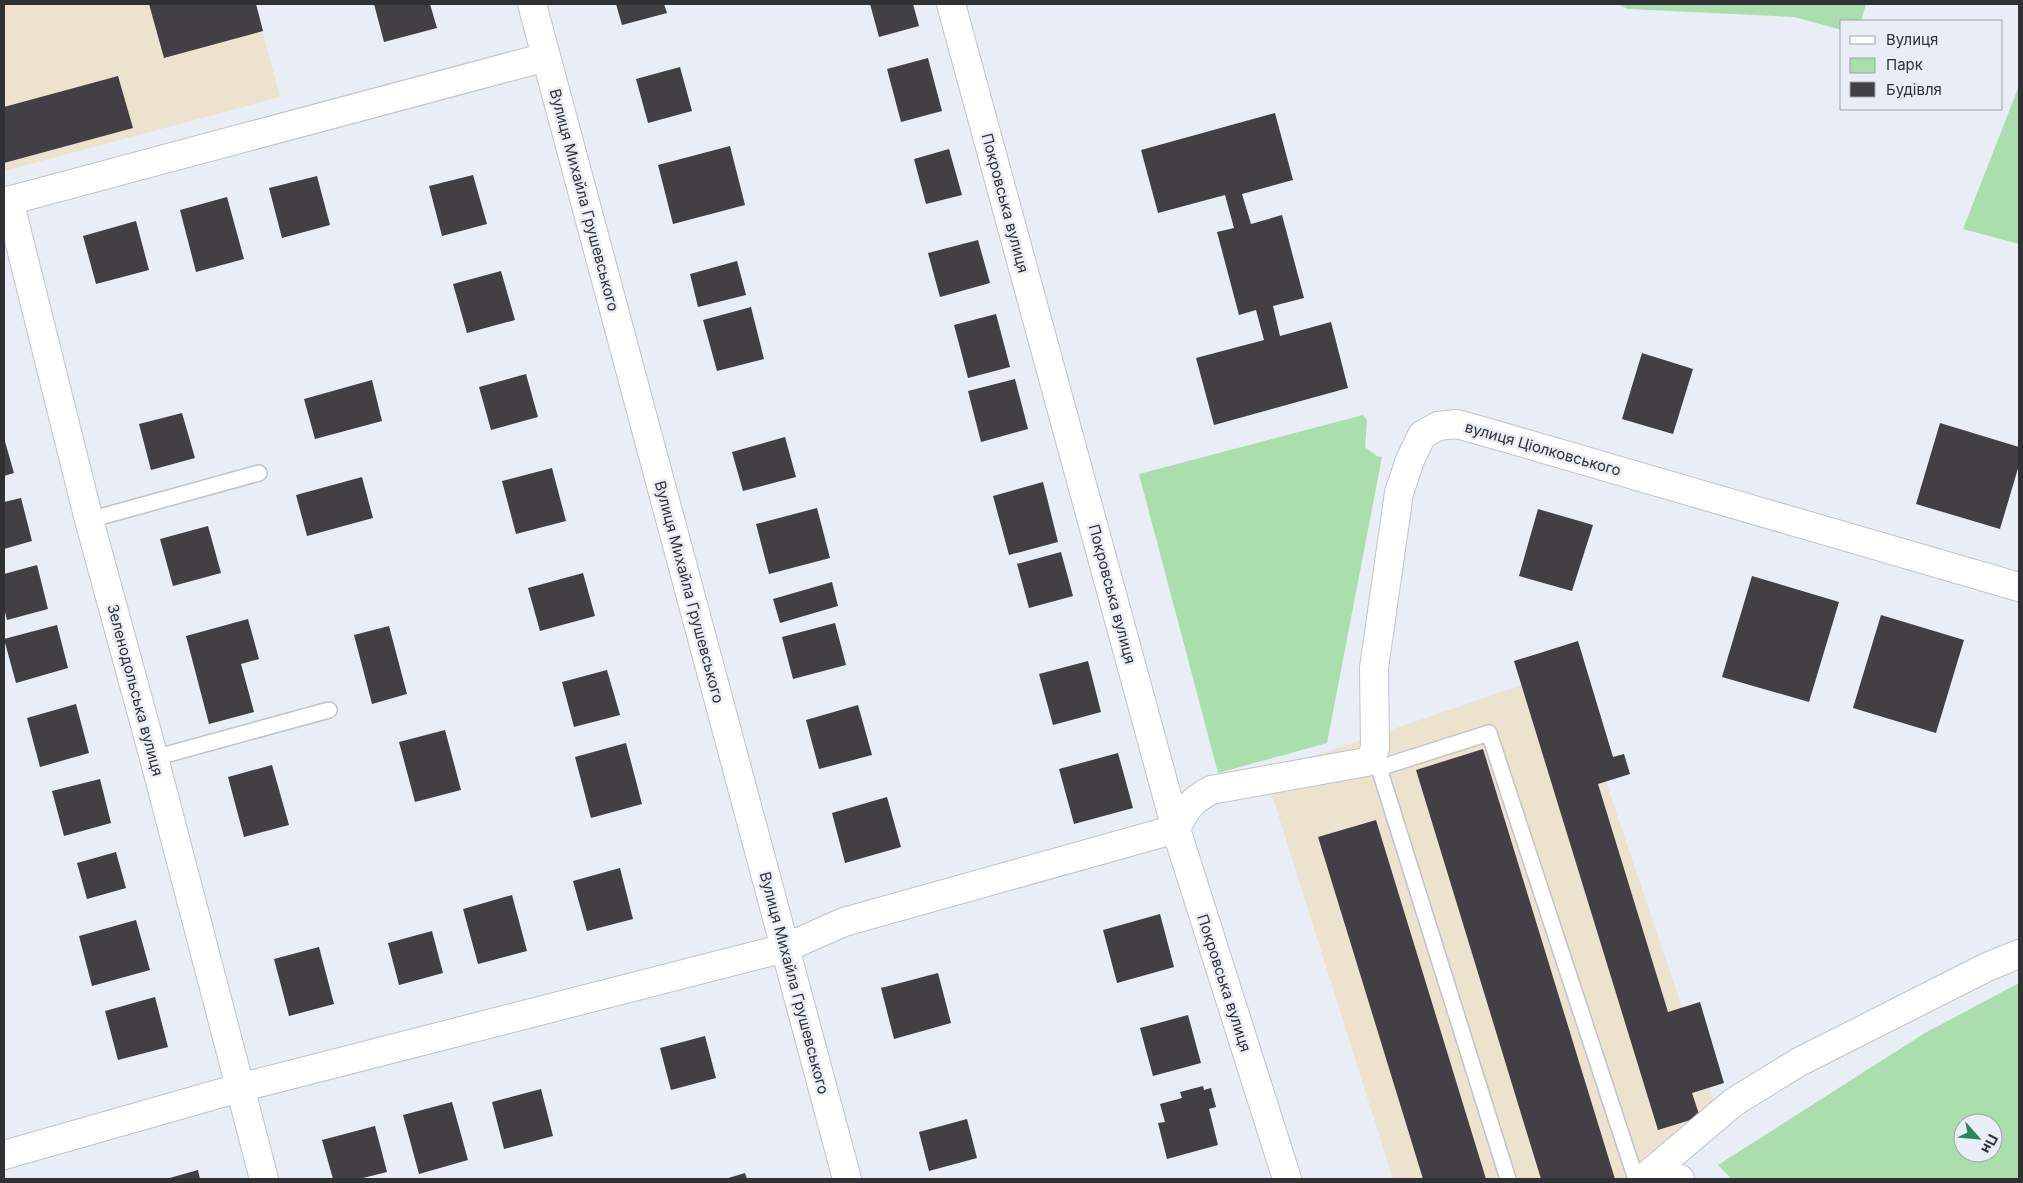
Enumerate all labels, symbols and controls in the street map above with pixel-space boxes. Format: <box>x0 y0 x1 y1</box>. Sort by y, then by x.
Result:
legend <box>1840 20 2003 110</box>
text: Вулиця <box>1886 30 1938 49</box>
text: Парк <box>1886 55 1923 74</box>
text: Будівля <box>1886 80 1942 99</box>
street label: Вулиця Михайла Грушевського <box>546 87 623 313</box>
street label: Покровська вулиця <box>978 131 1033 275</box>
street label: вулиця Ціолковського <box>1463 417 1623 480</box>
street label: Вулиця Михайла Грушевського <box>651 479 728 705</box>
street label: Покровська вулиця <box>1085 522 1140 666</box>
street label: Зеленодольська вулиця <box>103 602 168 778</box>
street label: Вулиця Михайла Грушевського <box>756 870 833 1096</box>
street label: Покровська вулиця <box>1193 912 1256 1054</box>
north arrow <box>1953 1113 2003 1163</box>
text: Пн <box>1978 1132 2002 1157</box>

